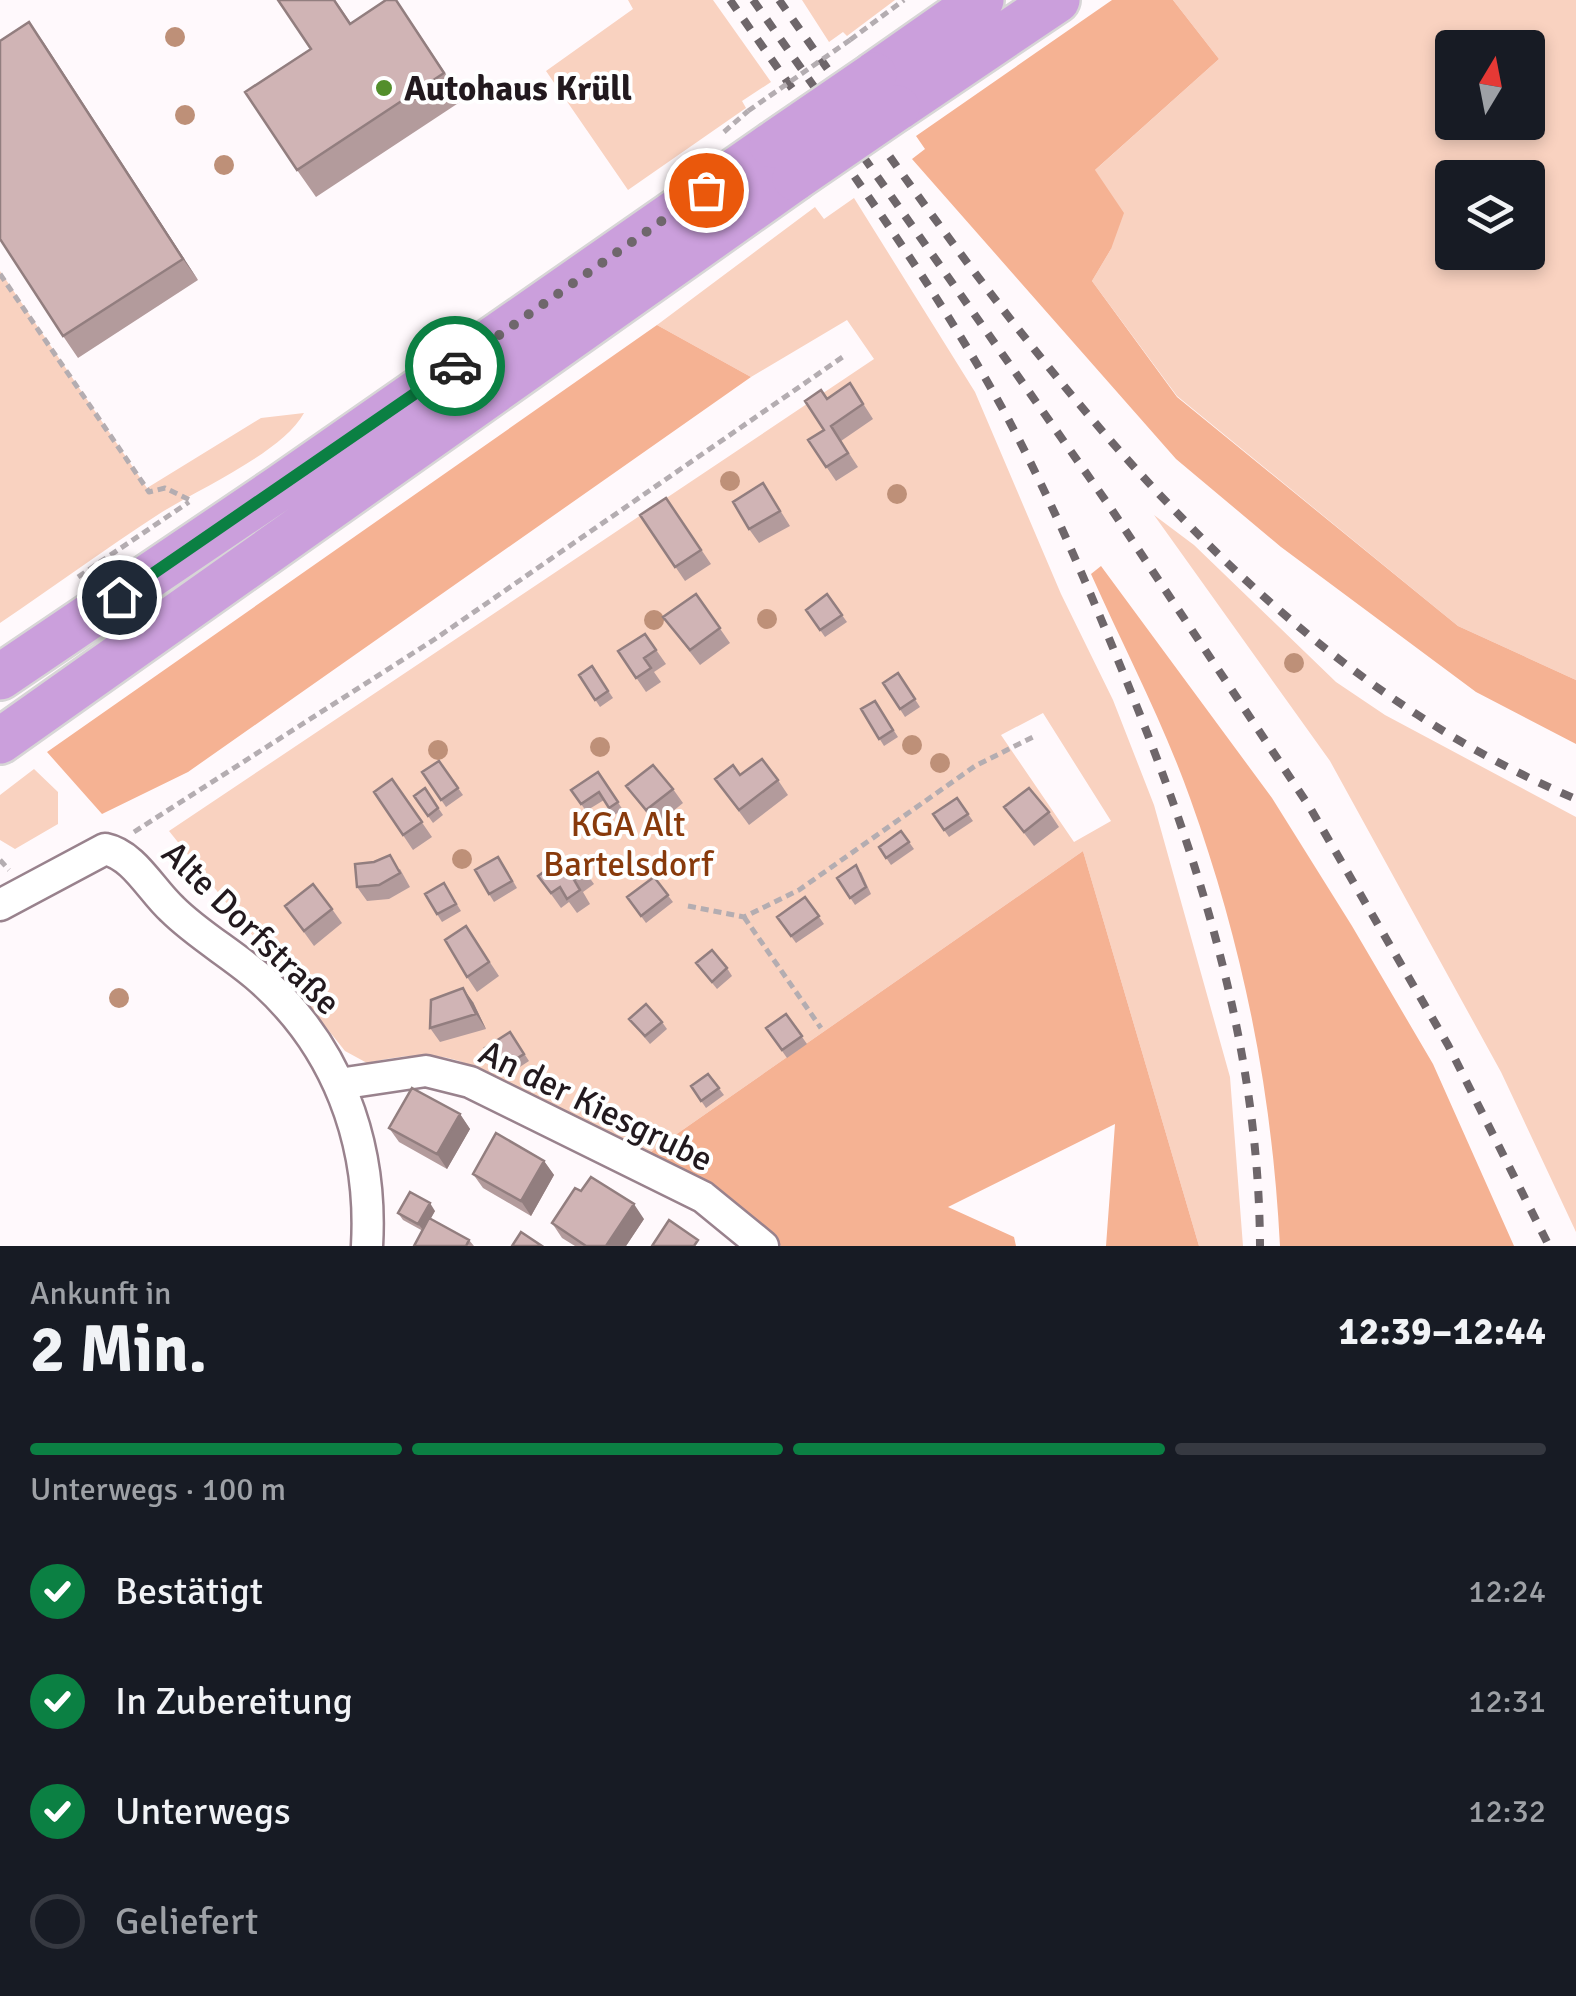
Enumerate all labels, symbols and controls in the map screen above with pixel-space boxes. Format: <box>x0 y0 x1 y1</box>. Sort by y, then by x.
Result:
north arrow <box>1435 30 1545 140</box>
map controls <box>1435 30 1545 270</box>
place label: Autohaus Krüll <box>404 67 632 110</box>
marker: Autohaus Krüll <box>373 77 395 99</box>
pin <box>664 148 749 233</box>
button: layers <box>1435 160 1545 270</box>
icon: bag <box>679 163 734 218</box>
courier <box>405 316 505 416</box>
icon: car <box>428 339 483 394</box>
pin <box>77 555 162 640</box>
icon: home <box>92 570 147 625</box>
park label: KGA Alt Bartelsdorf <box>543 803 715 886</box>
street label: Alte Dorfstraße <box>153 832 349 1024</box>
street label: An der Kiesgrube <box>472 1031 720 1181</box>
text: Ankunft in <box>30 1274 172 1313</box>
text: 12:39–12:44 <box>1338 1308 1546 1355</box>
text: 2 Min. <box>30 1310 207 1390</box>
text: Unterwegs · 100 m <box>30 1470 286 1509</box>
icon: check <box>30 1564 85 1619</box>
text: Bestätigt <box>115 1568 263 1615</box>
text: 12:24 <box>1468 1572 1546 1611</box>
icon: check <box>30 1674 85 1729</box>
text: In Zubereitung <box>115 1678 353 1725</box>
text: 12:31 <box>1468 1682 1546 1721</box>
icon: check <box>30 1784 85 1839</box>
text: Unterwegs <box>115 1788 291 1835</box>
text: 12:32 <box>1468 1792 1546 1831</box>
text: Geliefert <box>115 1898 258 1945</box>

